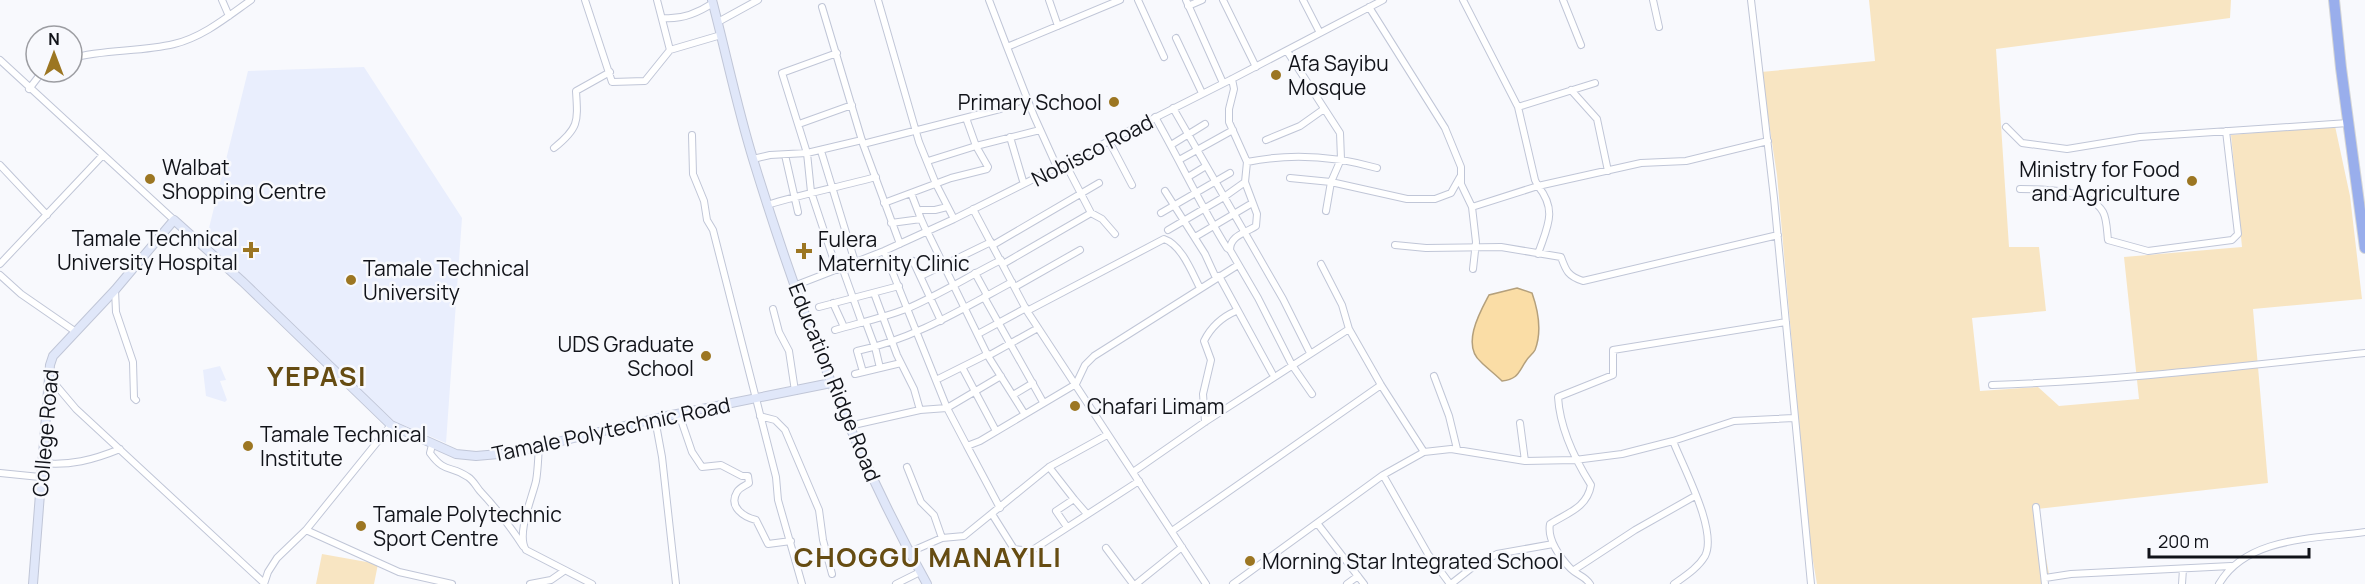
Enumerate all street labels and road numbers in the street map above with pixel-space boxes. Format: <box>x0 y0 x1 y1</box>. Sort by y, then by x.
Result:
street label: Nobisco Road <box>1026 107 1158 193</box>
street label: Education Ridge Road <box>782 279 888 485</box>
street label: College Road <box>25 368 65 498</box>
street label: Tamale Polytechnic Road <box>489 390 733 468</box>

